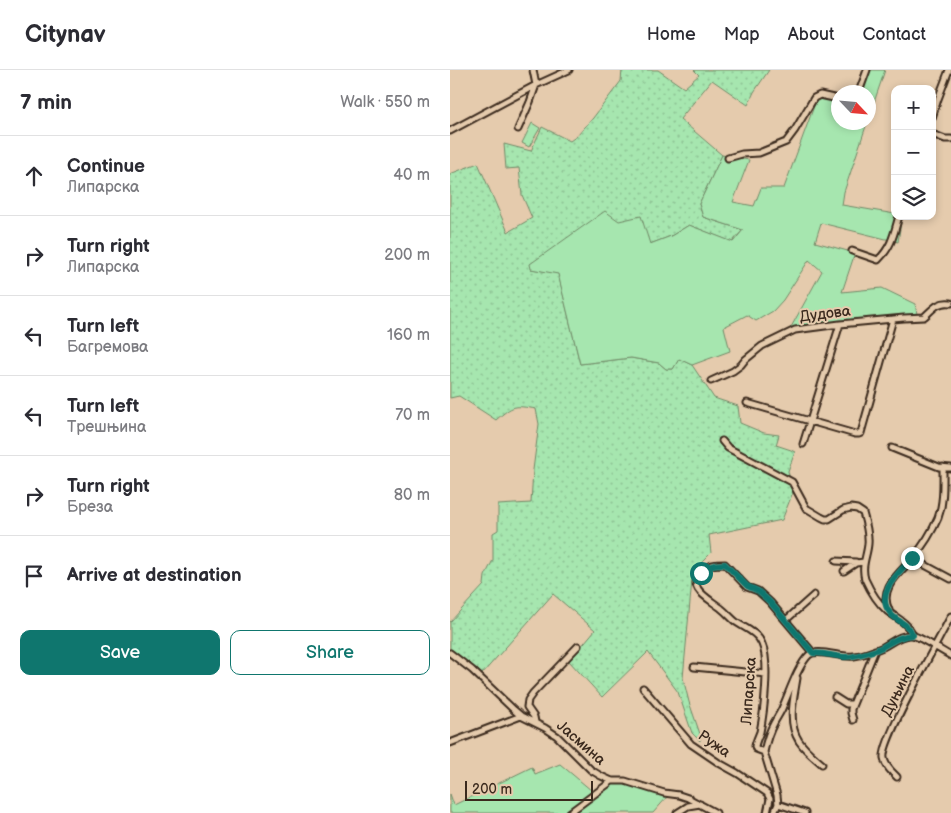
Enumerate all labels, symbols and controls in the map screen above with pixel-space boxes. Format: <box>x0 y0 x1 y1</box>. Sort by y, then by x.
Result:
text: Citynav <box>25 20 106 49</box>
text: Home <box>647 24 696 45</box>
text: Map <box>724 24 760 45</box>
text: About <box>788 24 835 45</box>
text: Contact <box>863 24 926 45</box>
north arrow <box>831 85 876 130</box>
map controls <box>891 85 936 220</box>
button: + <box>891 85 936 130</box>
text: 7 min <box>20 90 72 115</box>
text: Walk · 550 m <box>340 93 430 112</box>
button: − <box>891 130 936 175</box>
text: Continue <box>67 155 145 178</box>
icon: ahead <box>20 162 48 190</box>
text: 40 m <box>393 166 430 185</box>
button: layers <box>891 175 936 220</box>
text: Липарска <box>67 178 139 197</box>
text: Turn right <box>67 235 150 258</box>
icon: right <box>20 242 48 270</box>
text: 200 m <box>384 246 430 265</box>
text: Липарска <box>67 258 139 277</box>
street label: Дудова <box>798 301 852 327</box>
text: Turn left <box>67 315 139 338</box>
icon: left <box>20 322 48 350</box>
text: 160 m <box>387 326 430 345</box>
text: Багремова <box>67 338 148 357</box>
text: Turn left <box>67 395 139 418</box>
icon: left <box>20 402 48 430</box>
text: 70 m <box>395 406 430 425</box>
text: Трешњина <box>67 418 147 437</box>
text: Turn right <box>67 475 150 498</box>
icon: right <box>20 482 48 510</box>
text: 80 m <box>394 486 430 505</box>
text: Бреза <box>67 498 113 517</box>
route end <box>901 547 924 570</box>
icon: arrive <box>20 562 48 590</box>
route start <box>690 562 713 585</box>
text: Arrive at destination <box>67 564 242 587</box>
button: Save <box>20 630 220 675</box>
button: Share <box>230 630 430 675</box>
street label: Липарска <box>737 656 761 727</box>
street label: Дуњина <box>877 662 919 720</box>
street label: Јасмина <box>553 717 610 770</box>
street label: Ружа <box>694 726 734 762</box>
scale bar <box>465 778 592 801</box>
text: 200 m <box>472 781 512 798</box>

